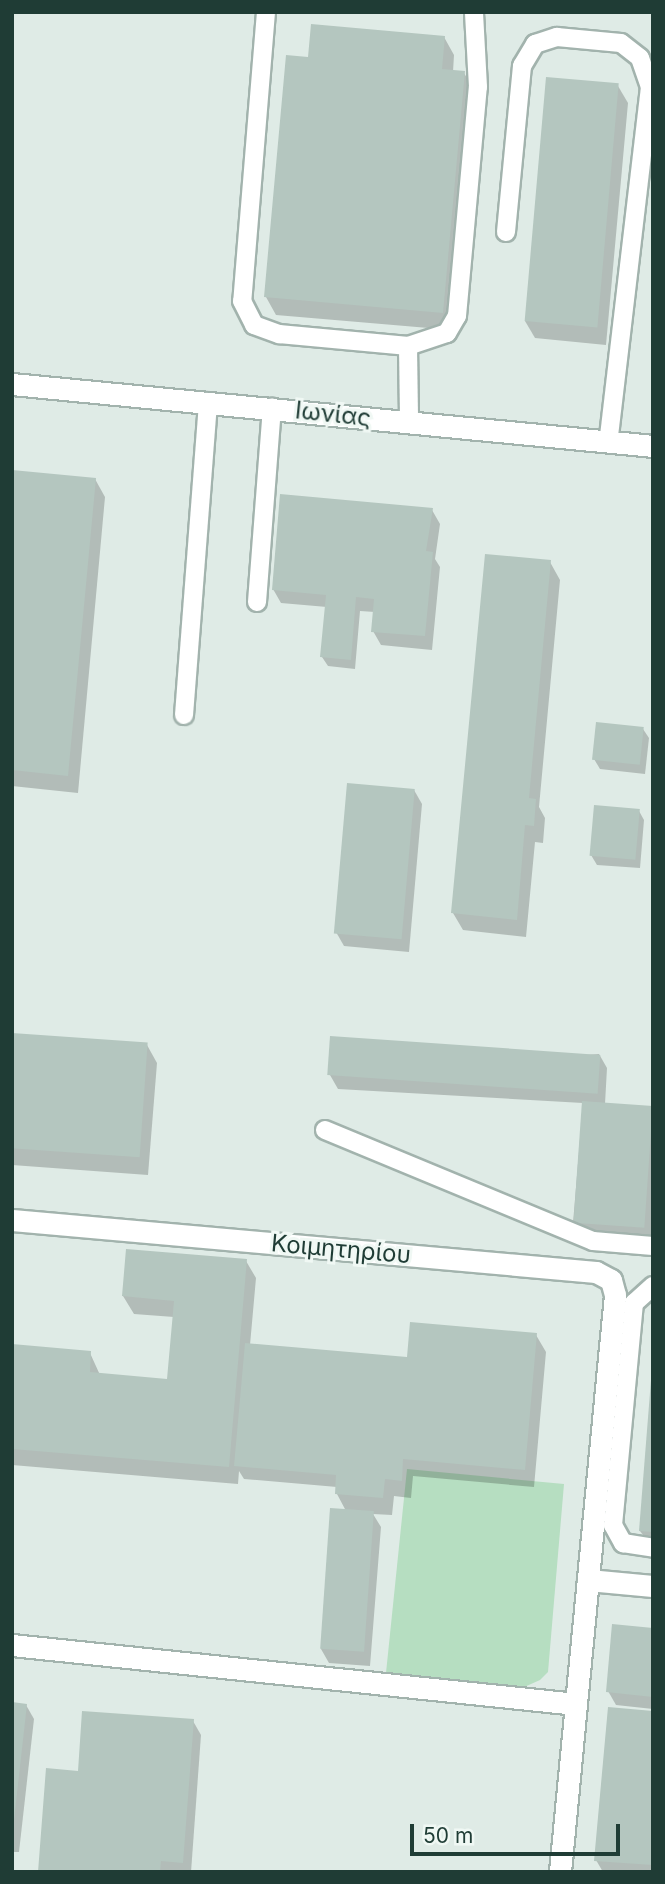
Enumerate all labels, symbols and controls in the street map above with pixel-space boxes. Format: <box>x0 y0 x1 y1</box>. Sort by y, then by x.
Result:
street label: Ιωνίας <box>294 396 372 432</box>
street label: Κοιμητηρίου <box>270 1229 412 1269</box>
scale bar <box>413 1811 623 1855</box>
text: 50 m <box>423 1823 473 1848</box>

